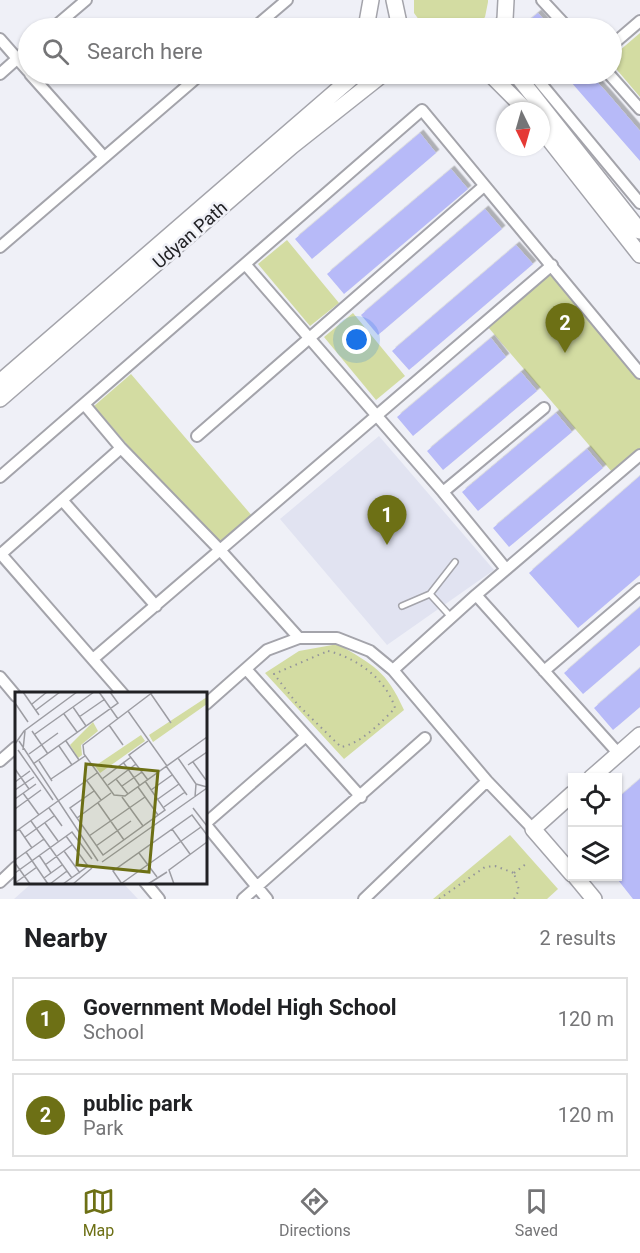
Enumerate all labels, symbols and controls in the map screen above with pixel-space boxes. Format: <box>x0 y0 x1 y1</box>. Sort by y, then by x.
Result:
search box <box>18 18 622 84</box>
icon: search <box>39 35 72 68</box>
text: Search here <box>87 39 203 64</box>
north arrow <box>496 102 550 156</box>
street label: Udyan Path <box>148 197 231 272</box>
pin: 2 <box>546 304 584 353</box>
your location <box>342 325 371 354</box>
pin: 1 <box>368 496 406 545</box>
inset map <box>15 692 207 884</box>
map controls <box>568 773 622 881</box>
button: locate <box>568 773 622 827</box>
button: layers <box>568 827 622 881</box>
text: Nearby <box>24 923 107 953</box>
text: 2 results <box>540 926 616 950</box>
text: Government Model High School <box>83 995 397 1020</box>
text: 1 <box>40 1007 51 1031</box>
text: 120 m <box>558 1007 614 1031</box>
text: School <box>83 1020 144 1044</box>
text: public park <box>83 1091 193 1116</box>
text: 2 <box>40 1103 51 1127</box>
text: 120 m <box>558 1103 614 1127</box>
text: Park <box>83 1116 123 1140</box>
tab: Map <box>82 1185 115 1240</box>
tab: Directions <box>279 1185 351 1240</box>
tab: Saved <box>515 1185 558 1240</box>

